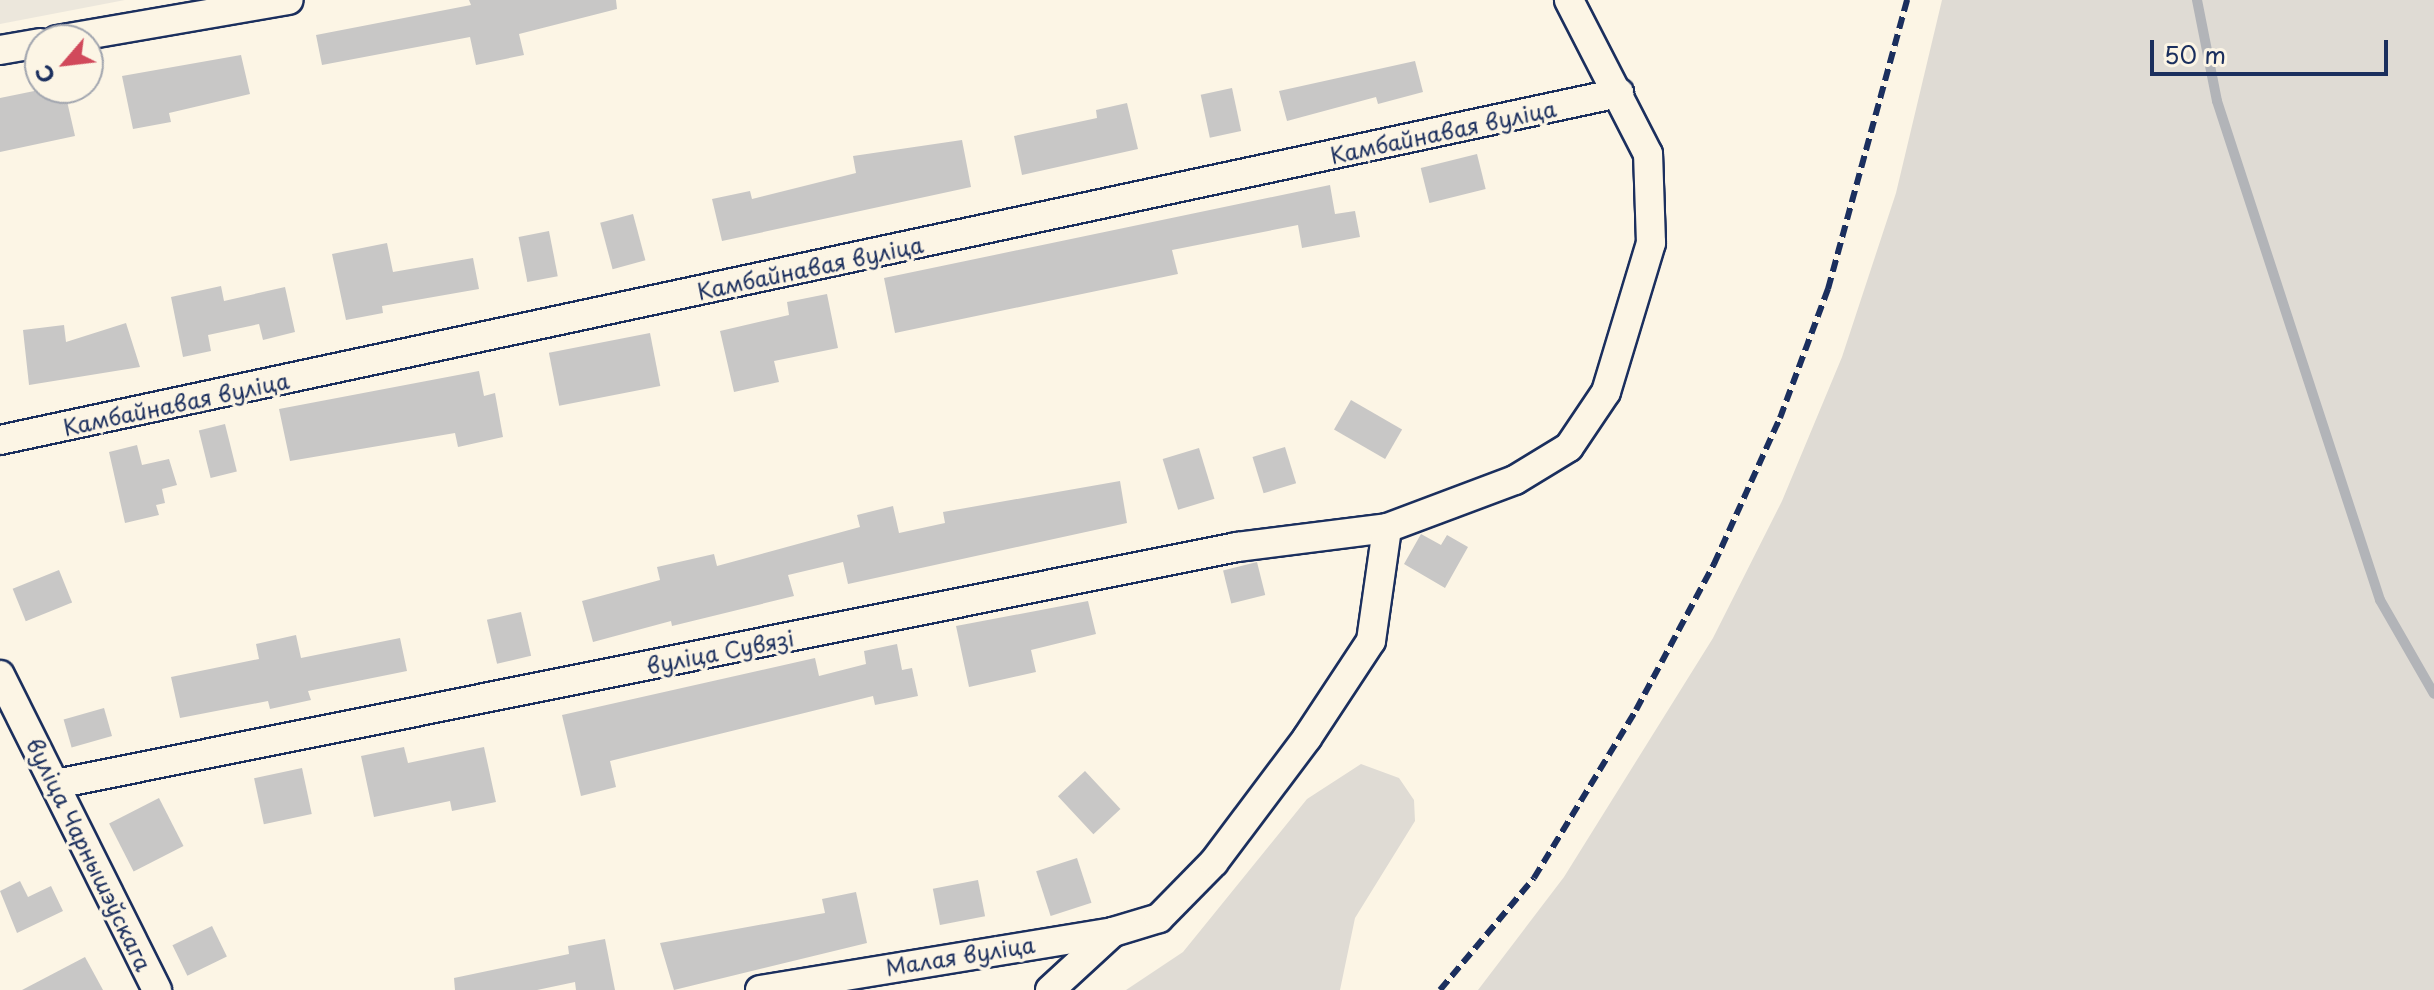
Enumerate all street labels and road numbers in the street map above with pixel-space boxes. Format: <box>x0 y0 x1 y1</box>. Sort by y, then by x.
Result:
street label: Камбайнавая вуліца <box>1328 94 1558 168</box>
street label: Камбайнавая вуліца <box>695 230 925 304</box>
street label: Камбайнавая вуліца <box>61 366 291 440</box>
street label: вуліца Сувязі <box>644 624 796 678</box>
street label: вуліца Чарнышэўскага <box>22 734 158 974</box>
street label: Малая вуліца <box>883 930 1037 980</box>

